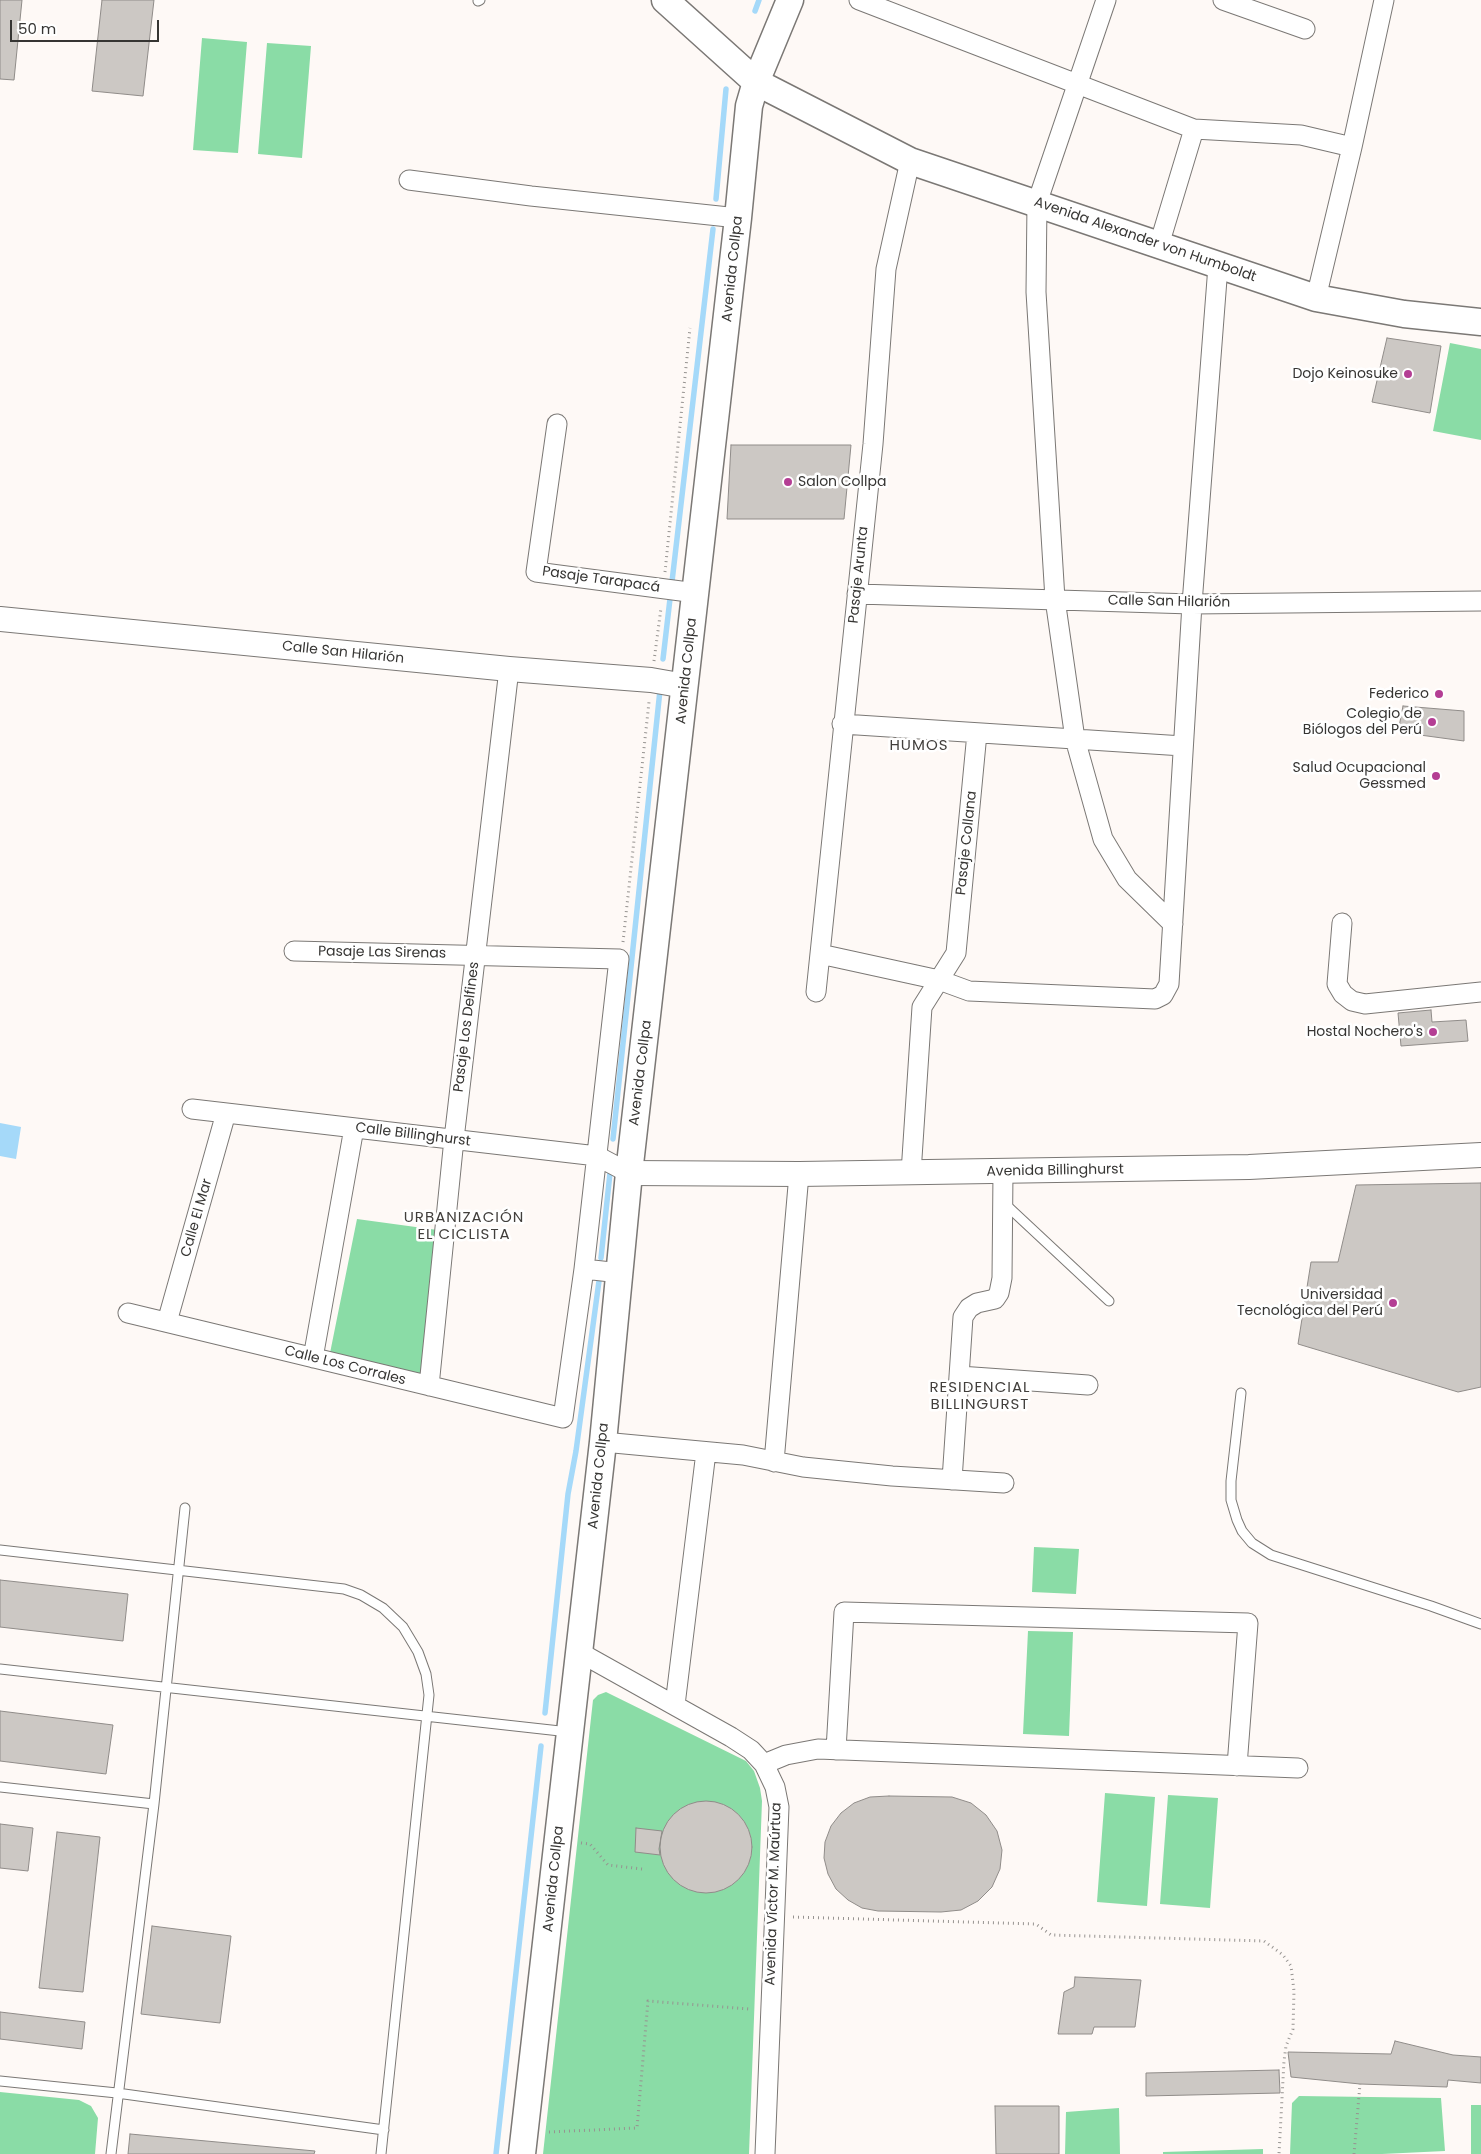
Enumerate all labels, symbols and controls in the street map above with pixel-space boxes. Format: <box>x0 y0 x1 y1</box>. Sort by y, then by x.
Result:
scale bar <box>12 10 161 42</box>
text: 50 m <box>18 18 56 39</box>
street label: Avenida Alexander von Humboldt <box>1032 194 1258 286</box>
street label: Avenida Collpa <box>719 215 747 323</box>
place label: Dojo Keinosuke <box>1292 366 1398 382</box>
marker: Dojo Keinosuke <box>1402 368 1414 380</box>
place label: Salon Collpa <box>798 474 886 490</box>
marker: Salon Collpa <box>782 476 794 488</box>
street label: Pasaje Arunta <box>846 526 872 624</box>
street label: Pasaje Tarapacá <box>541 563 661 597</box>
street label: Calle San Hilarión <box>1108 593 1230 611</box>
street label: Avenida Collpa <box>673 617 701 725</box>
street label: Calle San Hilarión <box>281 638 405 668</box>
place label: Federico <box>1369 686 1429 702</box>
marker: Federico <box>1433 688 1445 700</box>
place label: Colegio de Biólogos del Perú <box>1303 706 1422 739</box>
marker: Colegio de Biólogos del Perú <box>1426 716 1438 728</box>
district label: HUMOS <box>889 737 949 755</box>
place label: Salud Ocupacional Gessmed <box>1293 760 1426 792</box>
marker: Salud Ocupacional Gessmed <box>1430 770 1442 782</box>
street label: Pasaje Collana <box>953 790 981 896</box>
street label: Pasaje Las Sirenas <box>318 943 446 963</box>
street label: Pasaje Los Delfines <box>451 961 483 1093</box>
street label: Avenida Collpa <box>626 1019 656 1127</box>
place label: Hostal Nochero's <box>1307 1024 1423 1040</box>
marker: Hostal Nochero's <box>1427 1026 1439 1038</box>
street label: Calle Billinghurst <box>354 1120 472 1150</box>
street label: Avenida Billinghurst <box>986 1161 1124 1181</box>
street label: Calle El Mar <box>178 1177 216 1259</box>
district label: URBANIZACIÓN EL CICLISTA <box>402 1209 526 1244</box>
place label: Universidad Tecnológica del Perú <box>1237 1287 1383 1320</box>
marker: Universidad Tecnológica del Perú <box>1387 1297 1399 1309</box>
street label: Calle Los Corrales <box>282 1343 408 1389</box>
district label: RESIDENCIAL BILLINGURST <box>928 1379 1032 1414</box>
street label: Avenida Collpa <box>585 1422 613 1530</box>
street label: Avenida Víctor M. Maúrtua <box>762 1802 786 1986</box>
street label: Avenida Collpa <box>540 1825 568 1933</box>

